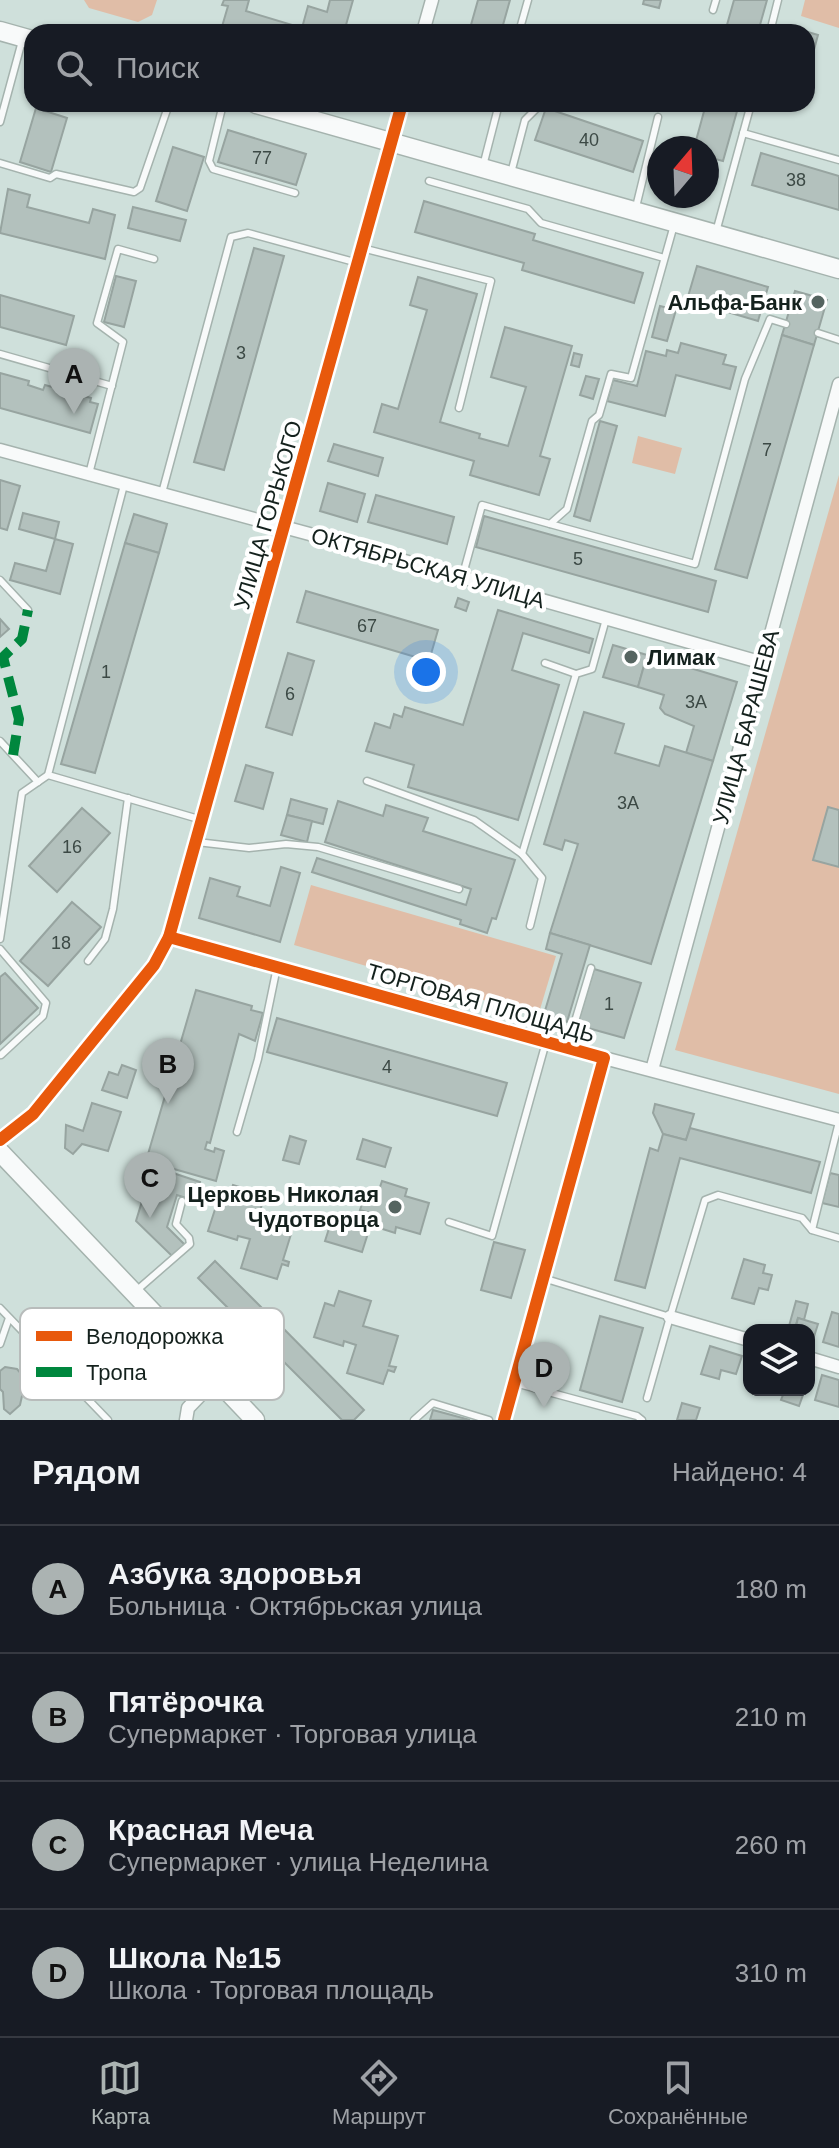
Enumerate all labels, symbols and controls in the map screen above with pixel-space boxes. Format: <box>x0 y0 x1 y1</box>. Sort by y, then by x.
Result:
search box <box>24 24 815 112</box>
icon: search <box>52 46 96 90</box>
text: Поиск <box>116 51 199 84</box>
house number: 40 <box>579 130 599 150</box>
north arrow <box>647 136 719 208</box>
house number: 77 <box>252 148 272 168</box>
house number: 38 <box>786 170 806 190</box>
place label: Альфа-Банк <box>667 290 803 315</box>
marker: Альфа-Банк <box>809 293 827 311</box>
house number: 3 <box>236 343 246 363</box>
pin: A <box>48 348 100 414</box>
street label: УЛИЦА ГОРЬКОГО <box>229 418 307 612</box>
house number: 7 <box>762 440 772 460</box>
street label: ОКТЯБРЬСКАЯ УЛИЦА <box>308 523 548 613</box>
house number: 5 <box>573 549 583 569</box>
house number: 67 <box>357 616 377 636</box>
street label: УЛИЦА БАРАШЕВА <box>708 627 784 827</box>
place label: Лимак <box>647 645 716 670</box>
marker: Лимак <box>622 648 640 666</box>
your location <box>406 652 446 692</box>
house number: 1 <box>101 662 111 682</box>
house number: 6 <box>285 684 295 704</box>
house number: 3А <box>685 692 707 712</box>
house number: 3А <box>617 793 639 813</box>
house number: 16 <box>62 837 82 857</box>
house number: 18 <box>51 933 71 953</box>
street label: ТОРГОВАЯ ПЛОЩАДЬ <box>364 959 598 1047</box>
house number: 1 <box>604 994 614 1014</box>
pin: B <box>142 1038 194 1104</box>
house number: 4 <box>382 1057 392 1077</box>
pin: C <box>124 1152 176 1218</box>
place label: Церковь Николая Чудотворца <box>188 1182 380 1232</box>
marker: Церковь Николая Чудотворца <box>386 1198 404 1216</box>
legend <box>20 1308 284 1400</box>
text: Велодорожка <box>86 1324 224 1349</box>
map controls <box>743 1324 815 1396</box>
button: layers <box>743 1324 815 1396</box>
pin: D <box>518 1342 570 1408</box>
text: Тропа <box>86 1360 148 1385</box>
text: Рядом <box>32 1453 141 1491</box>
text: Найдено: 4 <box>672 1457 807 1487</box>
text: Азбука здоровья <box>108 1557 362 1590</box>
text: A <box>49 1574 67 1604</box>
text: 180 m <box>735 1574 807 1604</box>
text: Больница · Октябрьская улица <box>108 1591 482 1621</box>
text: Пятёрочка <box>108 1685 263 1718</box>
text: B <box>49 1702 67 1732</box>
text: 210 m <box>735 1702 807 1732</box>
text: Супермаркет · Торговая улица <box>108 1719 477 1749</box>
text: Красная Меча <box>108 1813 314 1846</box>
text: C <box>49 1830 67 1860</box>
text: 260 m <box>735 1830 807 1860</box>
text: Супермаркет · улица Неделина <box>108 1847 489 1877</box>
text: Школа №15 <box>108 1941 281 1974</box>
text: D <box>49 1958 67 1988</box>
text: 310 m <box>735 1958 807 1988</box>
text: Школа · Торговая площадь <box>108 1975 434 2005</box>
tab: Карта <box>91 2056 150 2130</box>
tab: Маршрут <box>332 2056 426 2130</box>
tab: Сохранённые <box>608 2056 748 2130</box>

